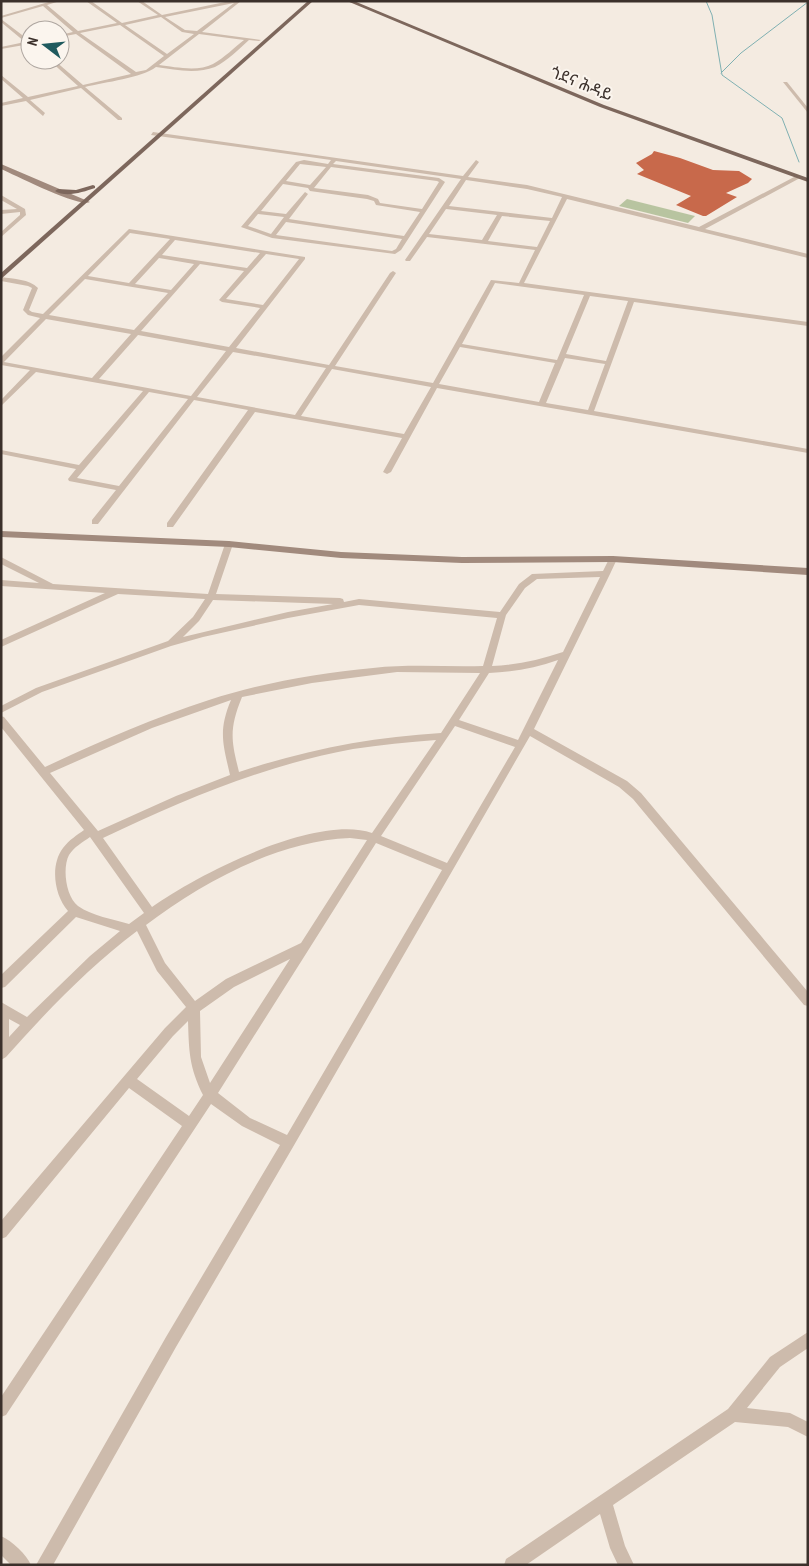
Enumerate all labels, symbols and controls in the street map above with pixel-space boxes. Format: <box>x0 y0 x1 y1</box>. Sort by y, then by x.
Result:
north arrow <box>20 20 70 70</box>
text: N <box>23 35 42 48</box>
street label: ጎደና ሕዳይ <box>548 62 616 104</box>

